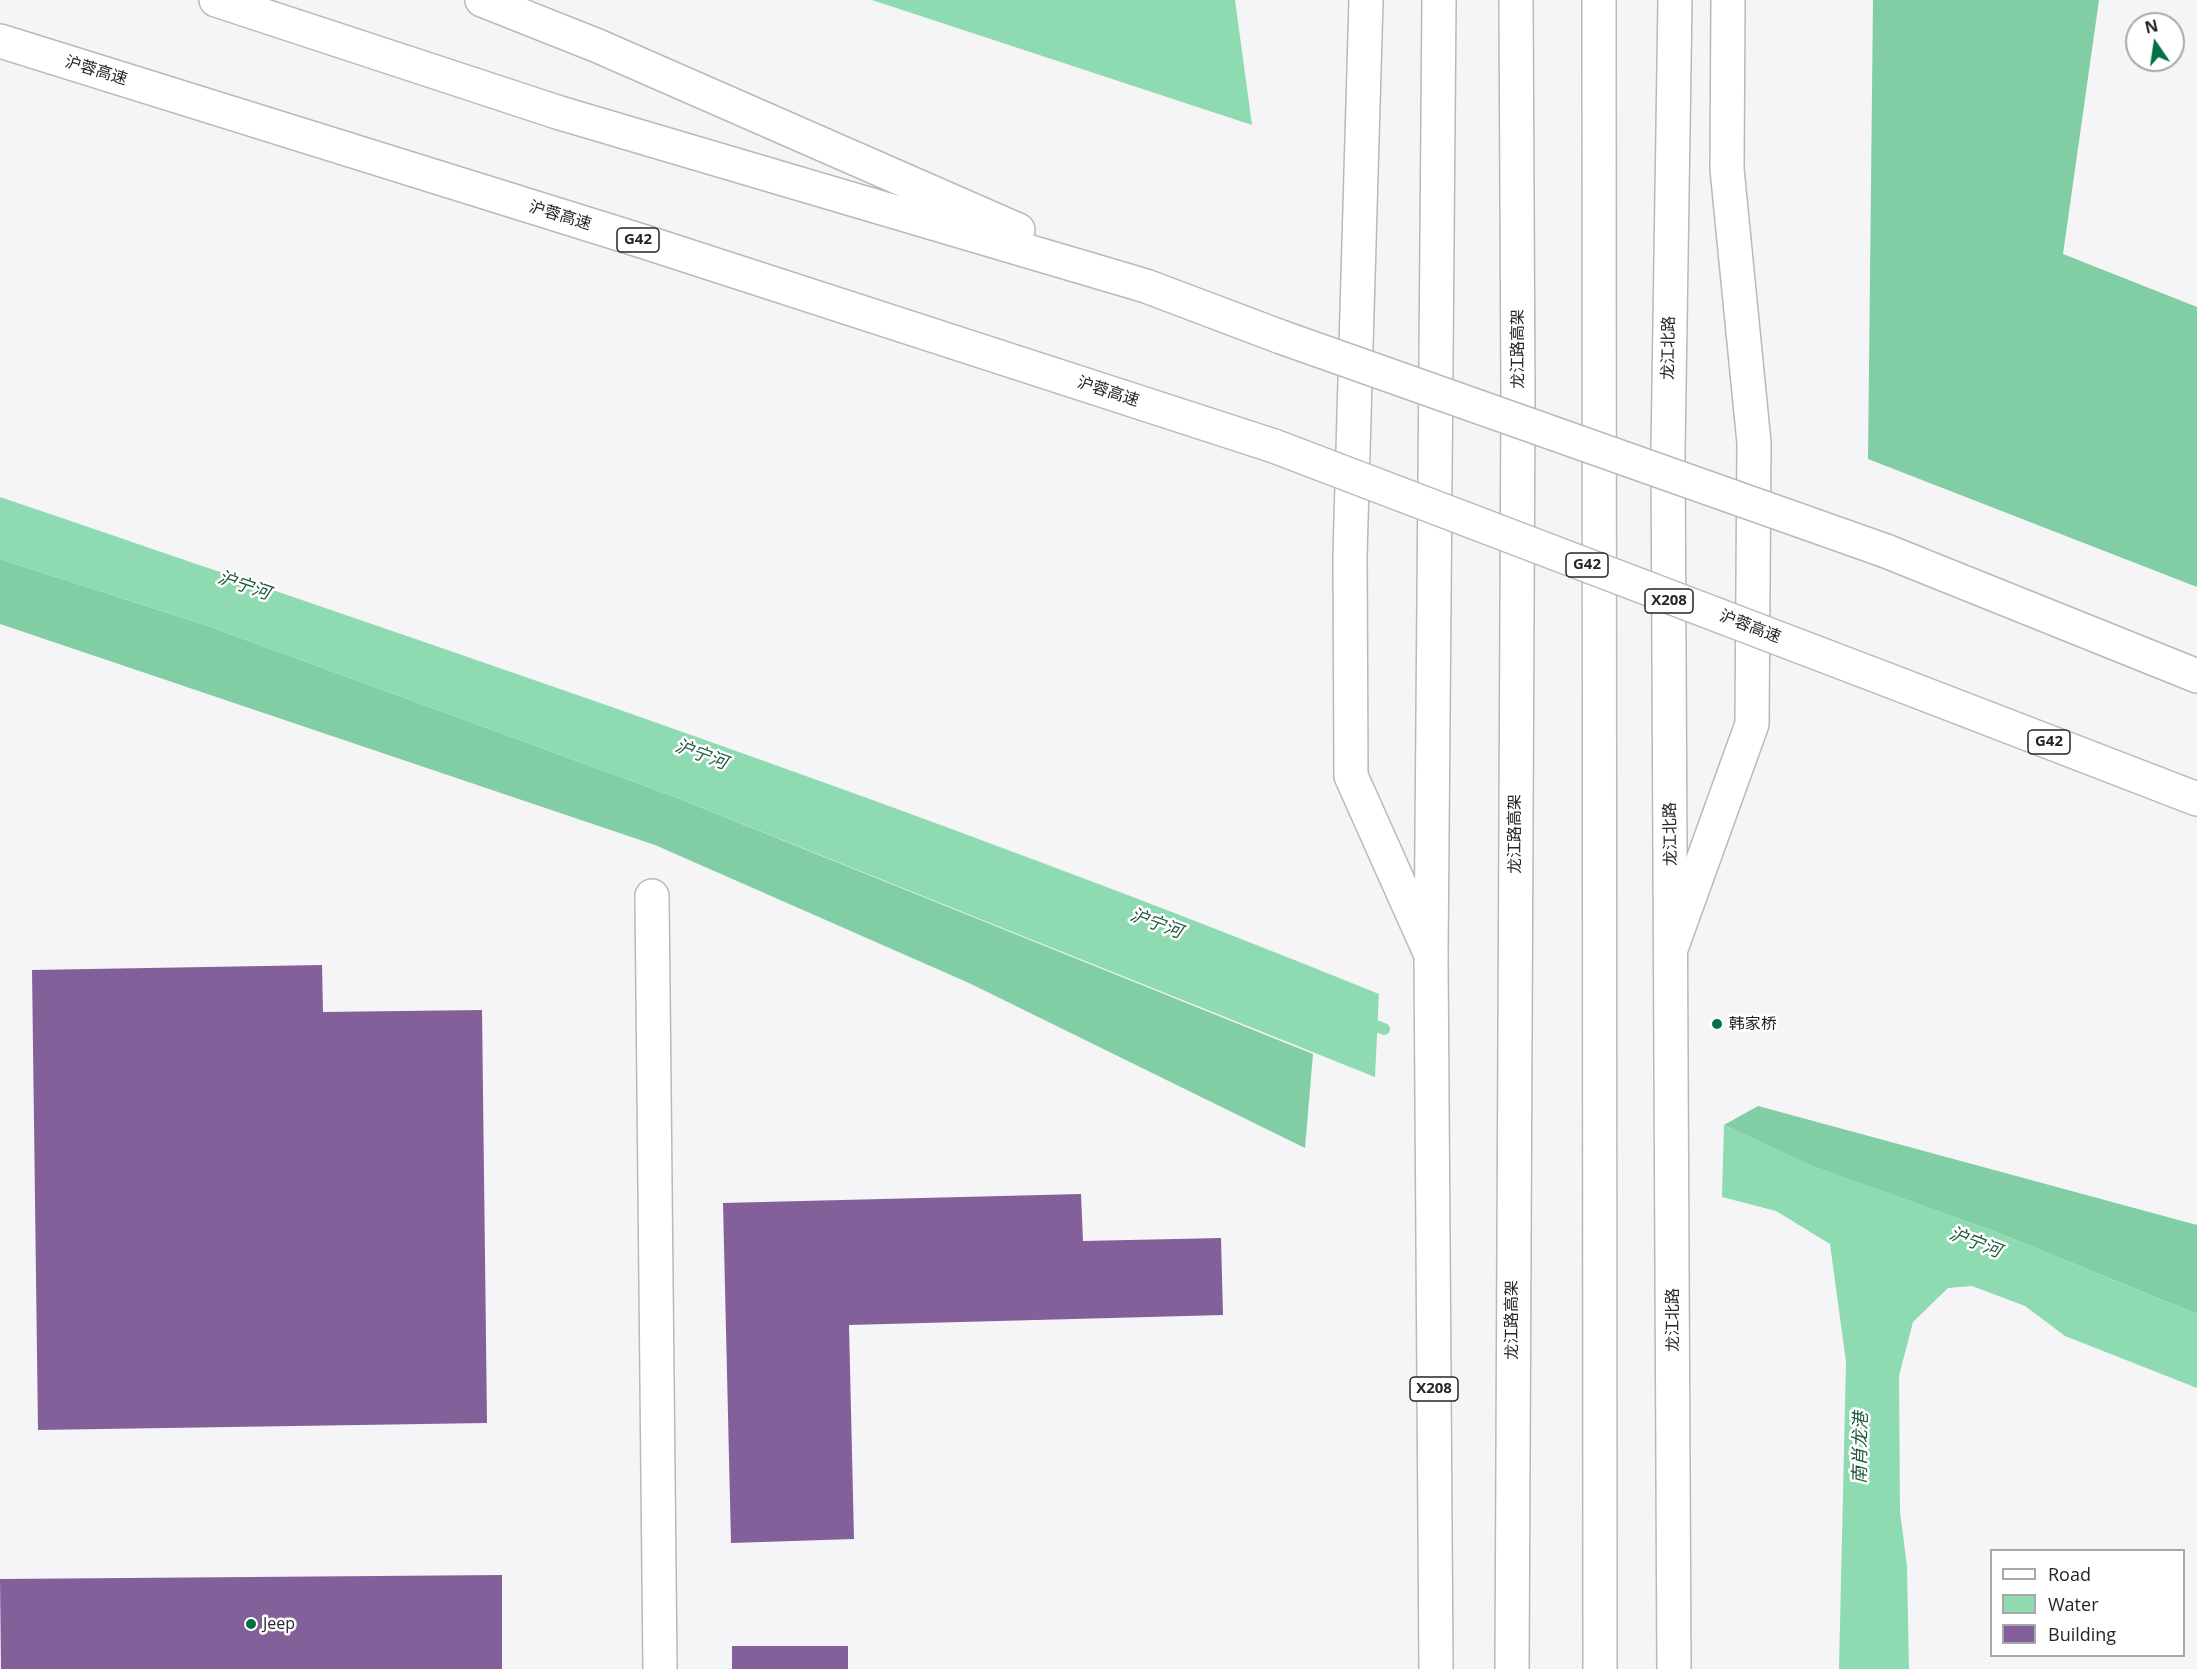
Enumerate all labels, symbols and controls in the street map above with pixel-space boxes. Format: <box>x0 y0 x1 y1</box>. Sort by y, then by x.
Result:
north arrow <box>2125 12 2185 72</box>
text: N <box>2143 14 2160 39</box>
street label: 沪蓉高速 <box>63 52 129 90</box>
street label: 沪蓉高速 <box>527 197 593 235</box>
road number: G42 <box>617 228 659 252</box>
street label: 龙江路高架 <box>1508 309 1528 389</box>
street label: 龙江北路 <box>1659 316 1679 380</box>
street label: 沪蓉高速 <box>1075 373 1141 411</box>
road number: G42 <box>1566 553 1608 577</box>
water label: 沪宁河 <box>215 567 273 605</box>
road number: X208 <box>1645 589 1693 613</box>
street label: 沪蓉高速 <box>1717 607 1783 647</box>
road number: G42 <box>2028 730 2070 754</box>
water label: 沪宁河 <box>672 736 730 774</box>
street label: 龙江路高架 <box>1505 794 1525 874</box>
street label: 龙江北路 <box>1661 802 1681 866</box>
water label: 沪宁河 <box>1127 905 1185 943</box>
place label: 韩家桥 <box>1729 1014 1777 1034</box>
marker: 韩家桥 <box>1710 1017 1724 1031</box>
water label: 沪宁河 <box>1946 1223 2004 1263</box>
street label: 龙江路高架 <box>1502 1280 1522 1360</box>
street label: 龙江北路 <box>1663 1288 1683 1352</box>
road number: X208 <box>1410 1377 1458 1401</box>
water label: 南肖龙港 <box>1850 1412 1872 1484</box>
legend <box>1990 1549 2185 1657</box>
text: Road <box>2048 1562 2091 1586</box>
text: Water <box>2048 1592 2099 1616</box>
place label: Jeep <box>263 1614 295 1634</box>
marker: Jeep <box>244 1617 258 1631</box>
text: Building <box>2048 1622 2116 1646</box>

